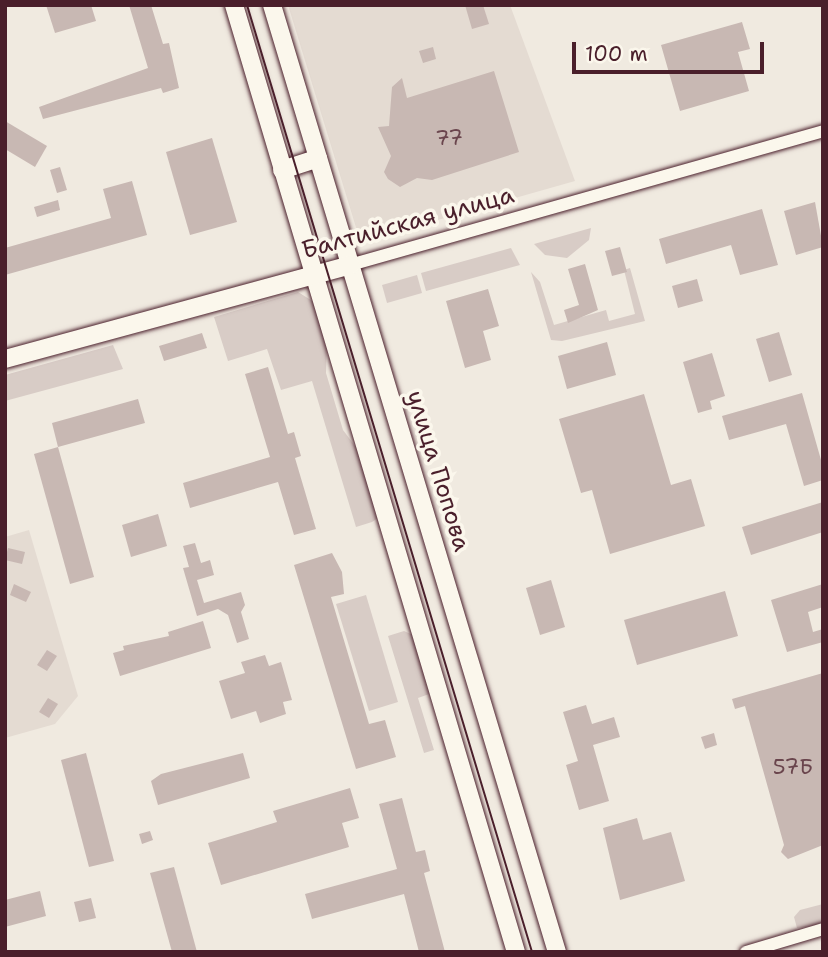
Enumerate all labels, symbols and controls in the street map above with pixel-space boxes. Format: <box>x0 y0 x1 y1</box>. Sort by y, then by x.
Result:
scale bar <box>576 28 768 72</box>
text: 100 m <box>585 40 648 68</box>
house number: 77 <box>435 125 463 151</box>
street label: Балтийская улица <box>299 181 517 265</box>
street label: улица Попова <box>400 387 476 555</box>
house number: 57Б <box>773 754 813 780</box>

